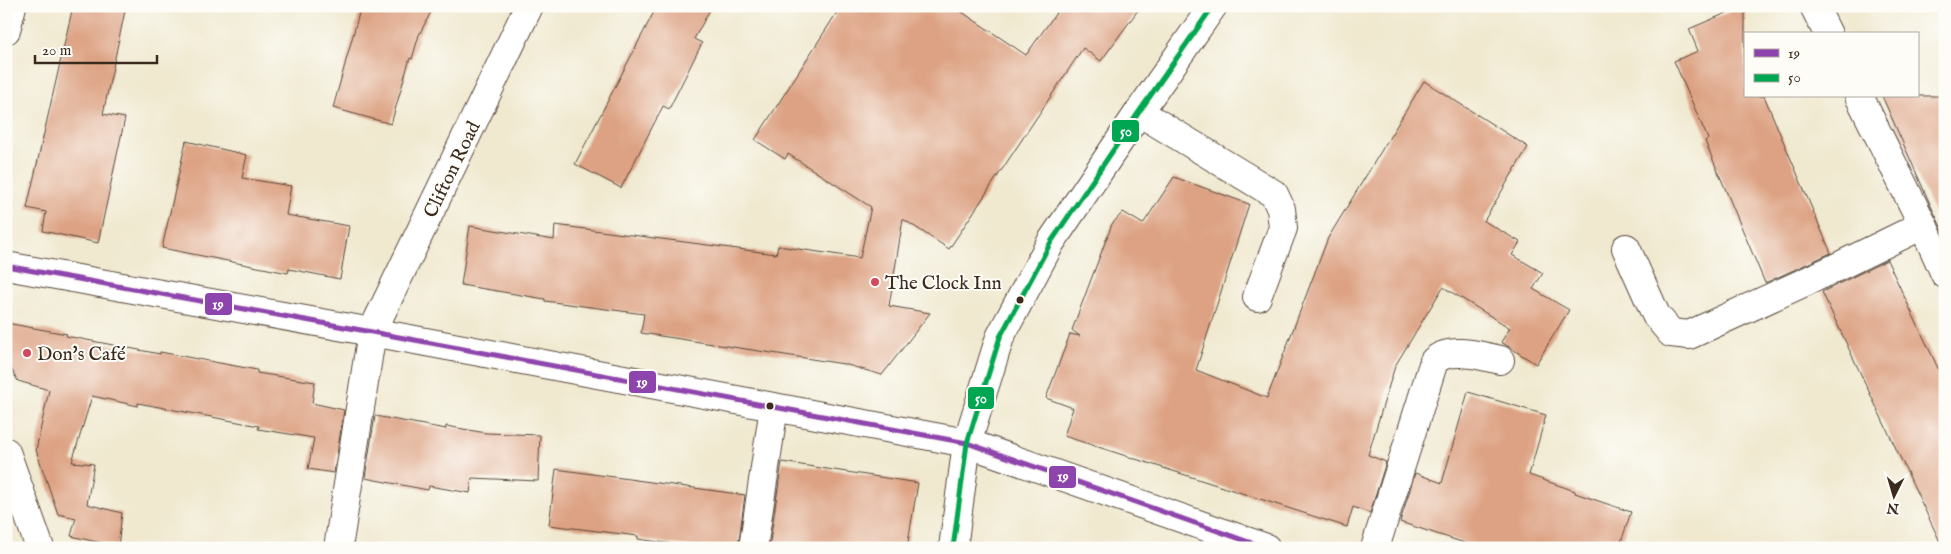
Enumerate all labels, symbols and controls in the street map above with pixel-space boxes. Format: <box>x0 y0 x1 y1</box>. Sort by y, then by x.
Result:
scale bar <box>35 32 158 64</box>
legend <box>1744 32 1918 98</box>
text: 20 m <box>42 41 72 60</box>
text: 19 <box>1788 44 1800 63</box>
text: 50 <box>1788 68 1801 87</box>
street label: Clifton Road <box>419 117 487 222</box>
line badge: 50 <box>1111 119 1140 143</box>
text: 50 <box>1120 123 1132 141</box>
place label: The Clock Inn <box>885 272 1002 296</box>
marker: The Clock Inn <box>869 276 881 288</box>
line badge: 19 <box>204 292 233 316</box>
unlabelled marker <box>1015 295 1025 305</box>
text: 19 <box>212 296 224 314</box>
place label: Don's Café <box>37 343 126 367</box>
marker: Don's Café <box>21 347 33 359</box>
line badge: 19 <box>628 370 657 394</box>
text: 19 <box>636 374 648 392</box>
line badge: 50 <box>967 386 995 410</box>
text: 50 <box>975 390 987 408</box>
unlabelled marker <box>765 401 775 411</box>
line badge: 19 <box>1048 465 1077 489</box>
text: 19 <box>1057 468 1069 486</box>
north arrow <box>1868 472 1918 522</box>
text: N <box>1886 498 1901 518</box>

